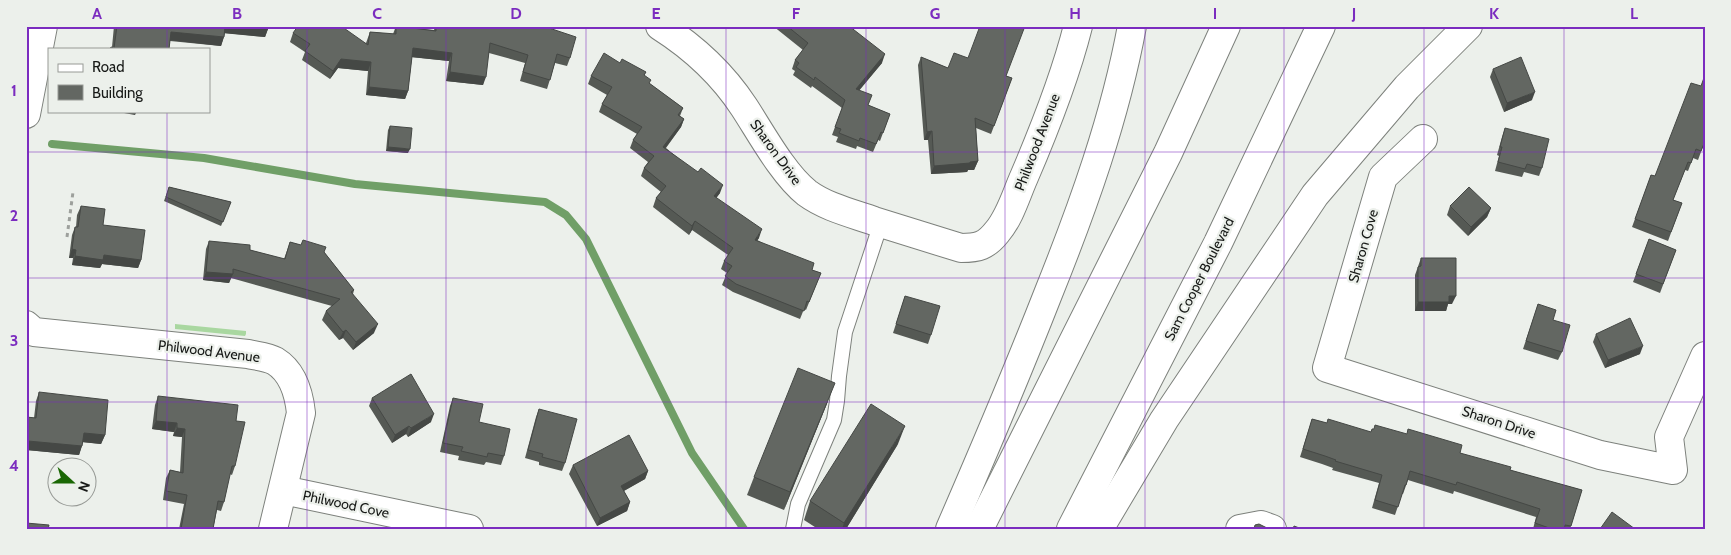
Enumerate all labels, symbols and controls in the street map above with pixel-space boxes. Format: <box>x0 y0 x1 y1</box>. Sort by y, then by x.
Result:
text: A <box>92 4 102 23</box>
text: B <box>232 4 242 23</box>
text: C <box>372 4 382 23</box>
text: D <box>510 4 522 23</box>
text: E <box>651 4 661 23</box>
text: F <box>792 4 801 23</box>
text: G <box>930 4 940 23</box>
text: H <box>1069 4 1081 23</box>
text: I <box>1213 4 1217 23</box>
text: J <box>1351 4 1356 23</box>
text: K <box>1489 4 1499 23</box>
text: L <box>1630 4 1638 23</box>
legend <box>48 48 210 112</box>
text: Road <box>92 58 125 76</box>
text: 1 <box>11 81 17 100</box>
text: Building <box>92 84 143 102</box>
street label: Philwood Avenue <box>1010 91 1064 193</box>
street label: Sharon Drive <box>746 116 806 188</box>
text: 2 <box>10 206 18 225</box>
street label: Sharon Cove <box>1344 207 1382 285</box>
street label: Sam Cooper Boulevard <box>1160 214 1238 344</box>
text: 3 <box>10 331 18 350</box>
street label: Philwood Avenue <box>157 336 261 366</box>
street label: Sharon Drive <box>1460 402 1538 442</box>
text: 4 <box>9 456 19 475</box>
north arrow <box>48 458 98 508</box>
text: N <box>74 479 94 495</box>
street label: Philwood Cove <box>301 486 391 522</box>

